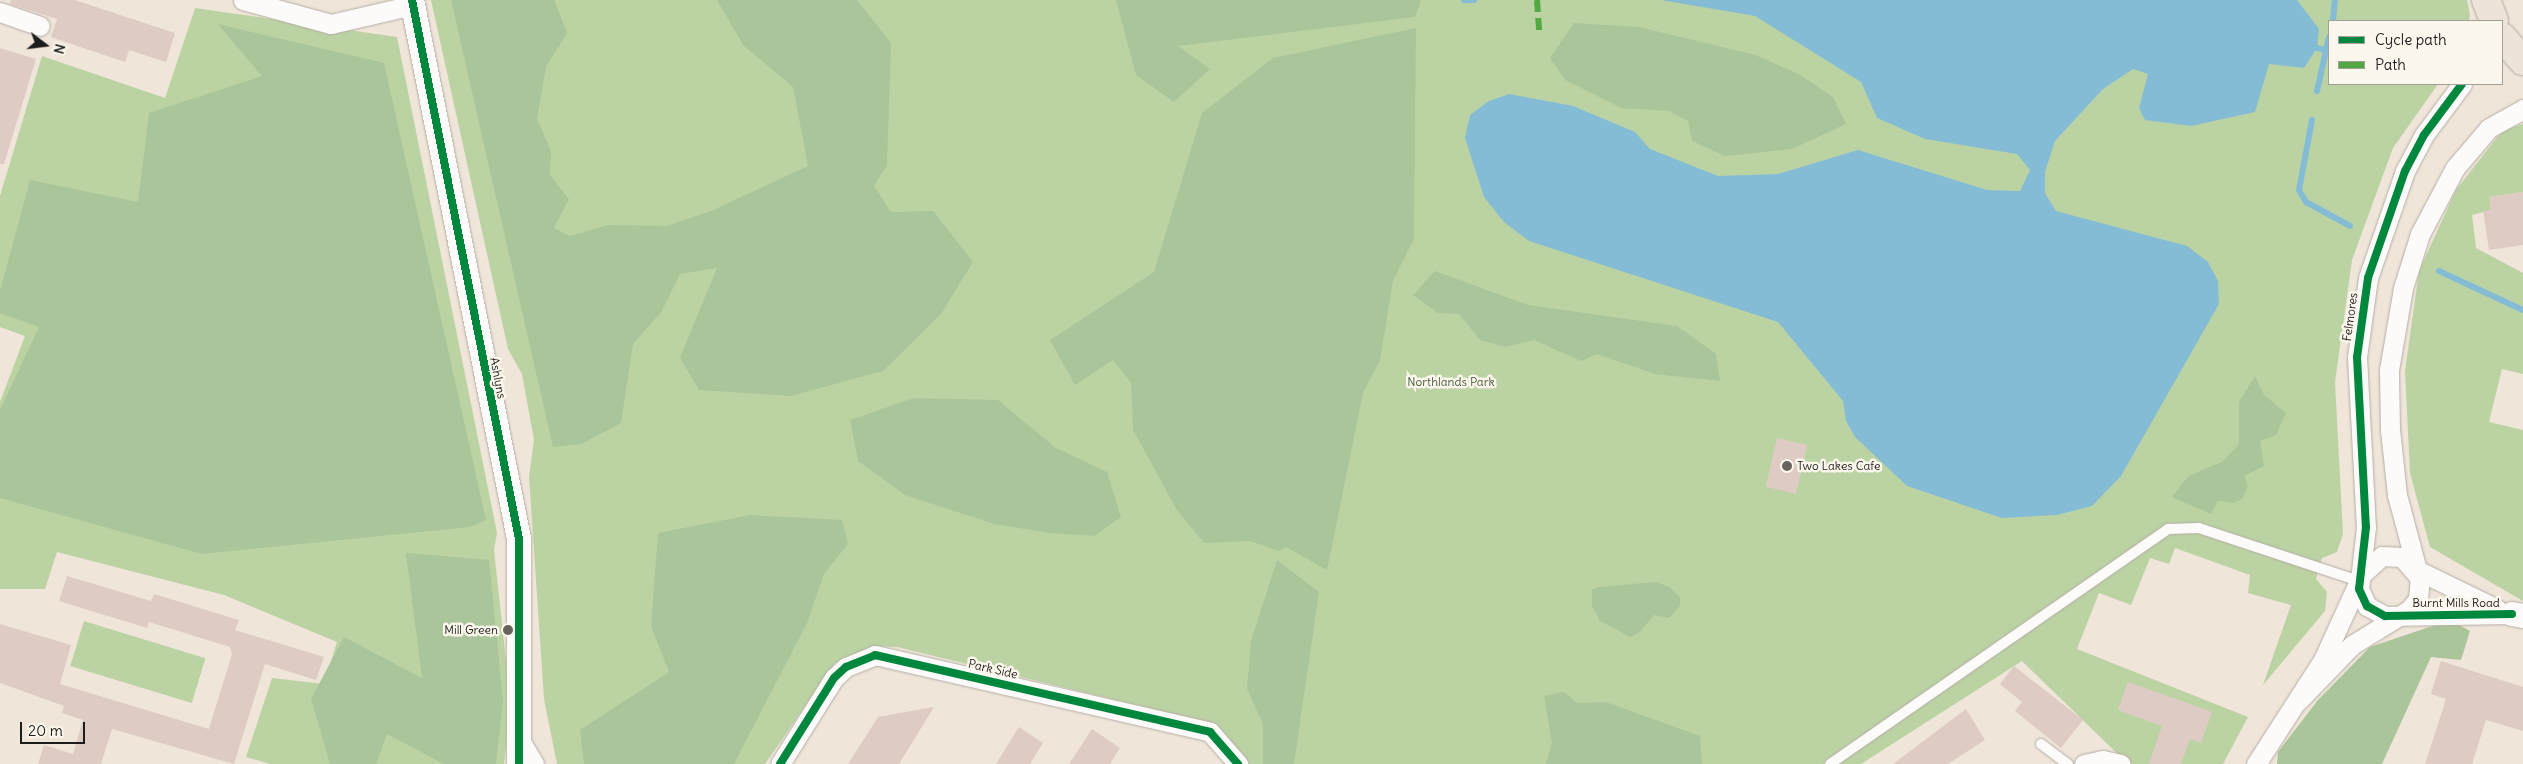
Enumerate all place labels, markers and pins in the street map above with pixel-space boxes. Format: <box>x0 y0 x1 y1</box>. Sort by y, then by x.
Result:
place label: Two Lakes Cafe <box>1797 459 1880 473</box>
marker: Two Lakes Cafe <box>1781 460 1793 472</box>
place label: Mill Green <box>444 623 498 637</box>
marker: Mill Green <box>502 624 514 636</box>

